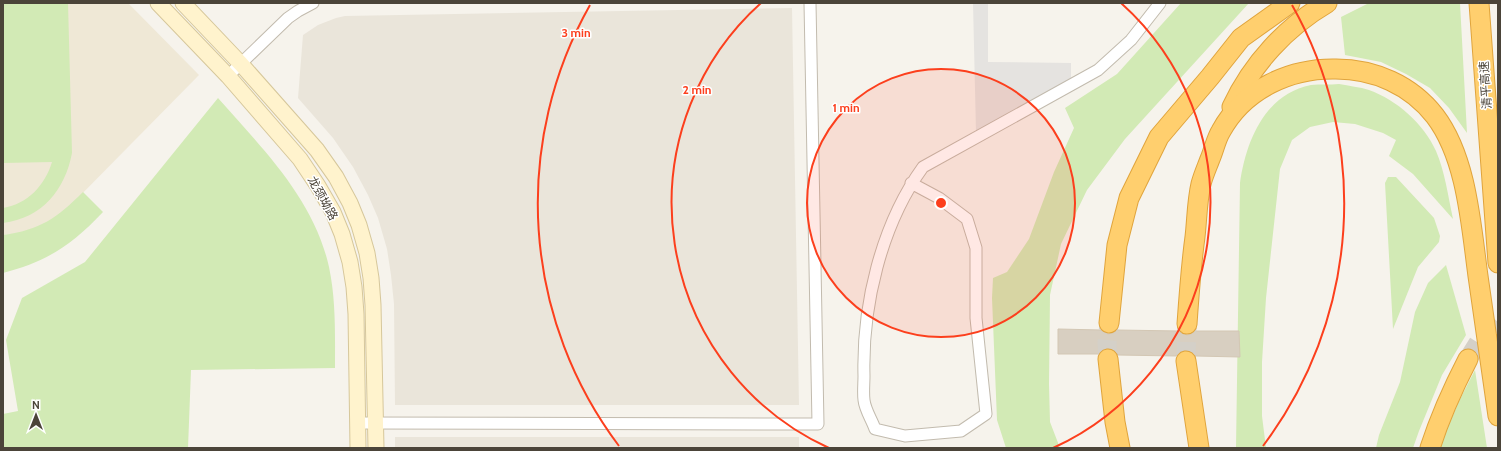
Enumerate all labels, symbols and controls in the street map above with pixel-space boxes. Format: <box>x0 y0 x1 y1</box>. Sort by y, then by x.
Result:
text: 3 min <box>561 25 591 40</box>
street label: 清平高速 <box>1476 61 1494 109</box>
text: 2 min <box>683 82 711 97</box>
text: 1 min <box>832 100 860 115</box>
street label: 龙颈坳路 <box>305 173 341 223</box>
centre of rings <box>934 196 948 210</box>
north arrow <box>16 395 56 435</box>
text: N <box>32 398 40 412</box>

